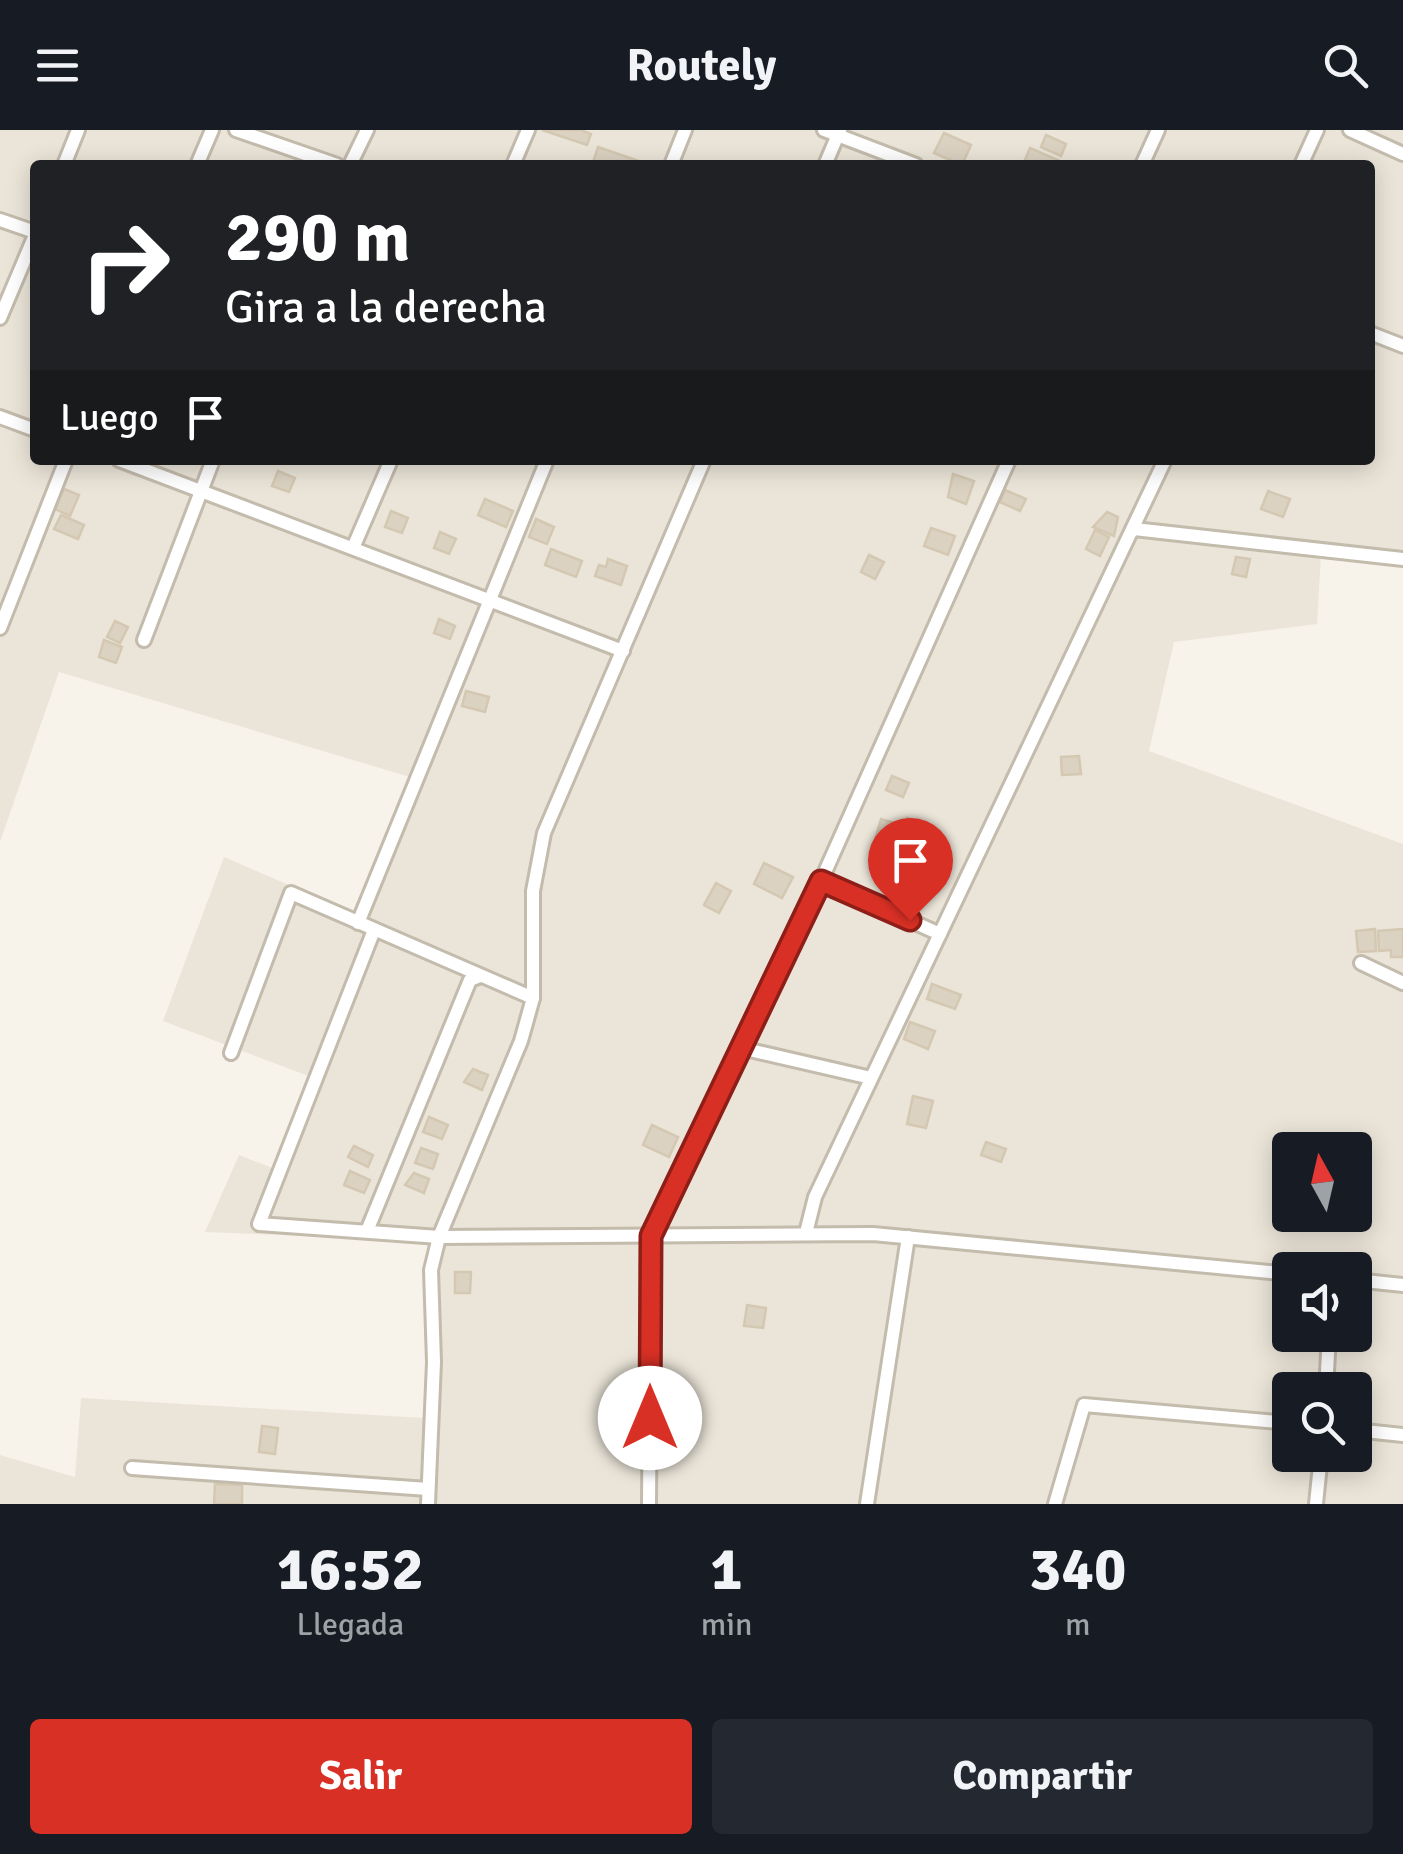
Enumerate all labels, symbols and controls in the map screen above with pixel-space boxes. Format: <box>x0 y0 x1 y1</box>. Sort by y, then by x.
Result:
icon: menu <box>30 38 85 93</box>
text: Routely <box>627 38 776 93</box>
icon: search <box>1318 38 1373 93</box>
text: 290 m <box>225 194 410 280</box>
icon: right <box>60 200 190 330</box>
text: Gira a la derecha <box>225 280 547 335</box>
icon: arrive <box>178 390 233 445</box>
text: Luego <box>60 394 158 441</box>
pin <box>868 818 953 921</box>
icon: arrive <box>883 833 938 888</box>
north arrow <box>1272 1132 1372 1232</box>
map controls <box>1272 1132 1372 1472</box>
button: sound <box>1272 1252 1372 1352</box>
position arrow <box>598 1366 702 1470</box>
button: search <box>1272 1372 1372 1472</box>
text: 16:52 <box>277 1533 424 1607</box>
text: 1 <box>710 1533 743 1607</box>
text: 340 <box>1029 1533 1126 1607</box>
text: Llegada <box>297 1605 404 1644</box>
text: min <box>701 1605 752 1644</box>
text: m <box>1065 1605 1090 1644</box>
button: Salir <box>30 1719 692 1834</box>
button: Compartir <box>712 1719 1373 1834</box>

